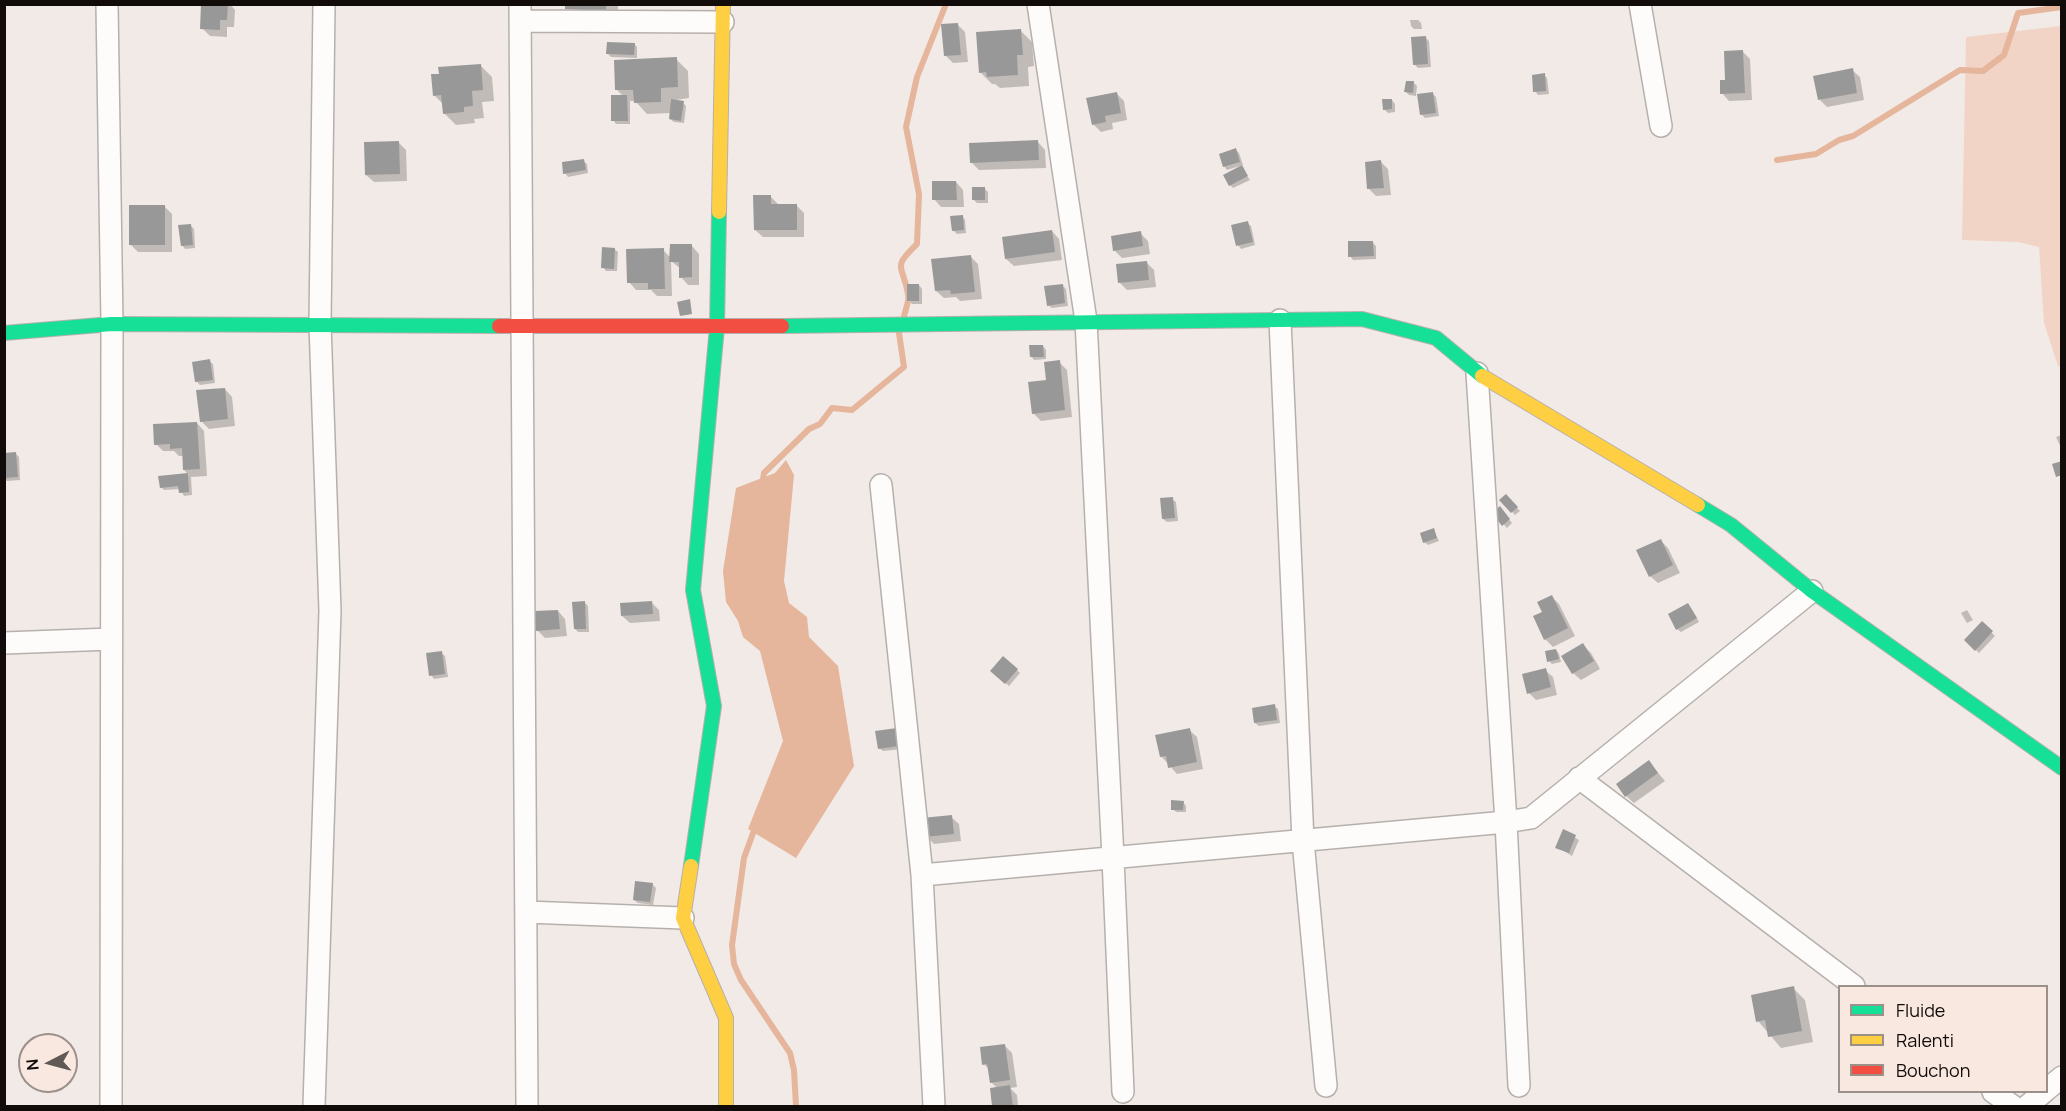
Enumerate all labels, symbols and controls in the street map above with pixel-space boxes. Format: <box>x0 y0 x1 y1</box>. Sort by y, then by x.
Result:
legend <box>1838 985 2048 1093</box>
text: Fluide <box>1896 998 1945 1022</box>
text: Ralenti <box>1896 1028 1954 1052</box>
north arrow <box>18 1033 78 1093</box>
text: N <box>21 1058 44 1072</box>
text: Bouchon <box>1896 1058 1970 1082</box>

